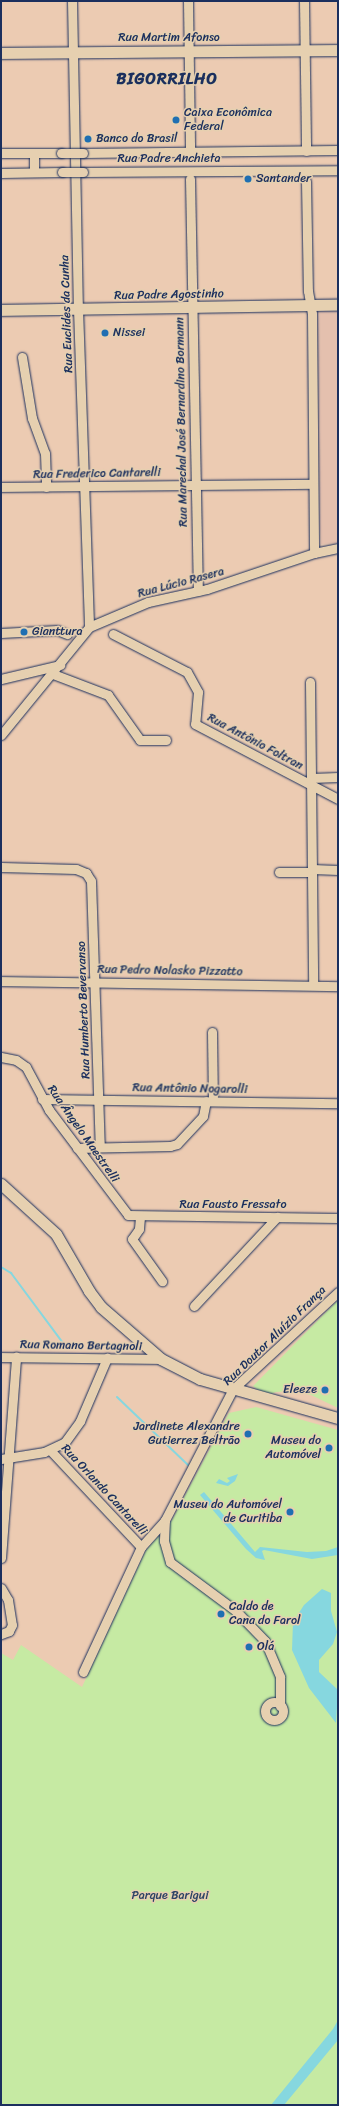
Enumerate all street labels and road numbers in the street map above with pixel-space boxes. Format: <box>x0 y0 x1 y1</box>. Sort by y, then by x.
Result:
street label: Rua Martim Afonso <box>118 31 220 45</box>
street label: Rua Padre Anchieta <box>117 152 221 166</box>
street label: Rua Euclides da Cunha <box>58 255 76 373</box>
street label: Rua Padre Agostinho <box>114 287 224 303</box>
street label: Rua Marechal José Bernardino Bormann <box>173 317 191 527</box>
street label: Rua Frederico Cantarelli <box>33 466 161 482</box>
street label: Rua Lúcio Rasera <box>136 564 226 602</box>
street label: Rua Antônio Foltran <box>205 711 305 773</box>
street label: Rua Humberto Bevervanso <box>74 940 94 1080</box>
street label: Rua Pedro Nolasko Pizzatto <box>97 963 243 979</box>
street label: Rua Antônio Nogarolli <box>132 1081 248 1097</box>
street label: Rua Ângelo Maestrelli <box>44 1082 122 1186</box>
street label: Rua Fausto Fressato <box>180 1198 286 1212</box>
street label: Rua Doutor Aluízio França <box>221 1283 329 1389</box>
street label: Rua Romano Bertagnoli <box>20 1338 142 1354</box>
street label: Rua Orlando Cantarelli <box>58 1442 150 1538</box>

